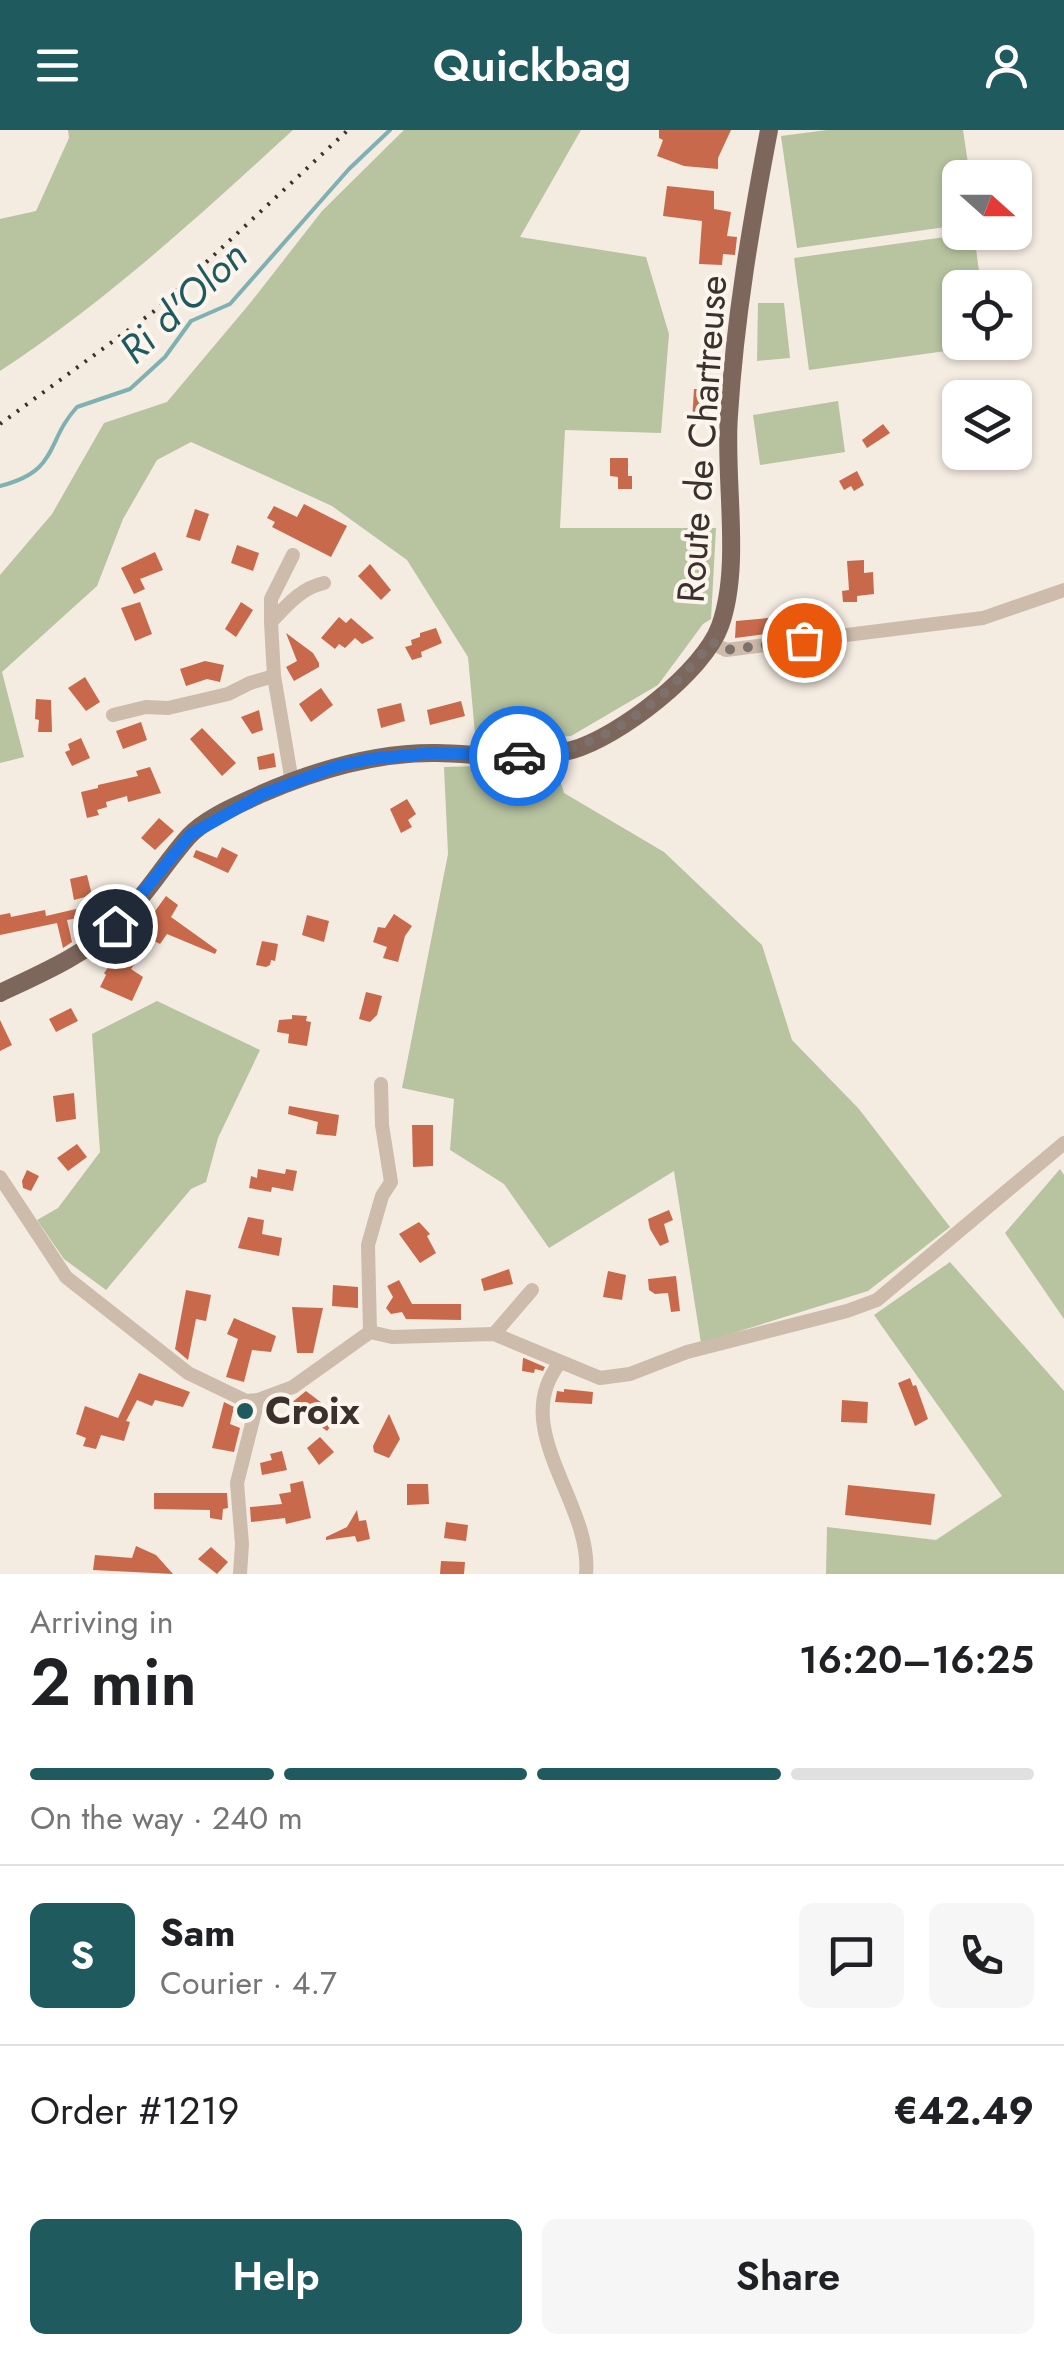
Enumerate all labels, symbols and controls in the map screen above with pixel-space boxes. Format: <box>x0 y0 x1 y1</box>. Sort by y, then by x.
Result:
text: Quickbag <box>433 33 631 98</box>
icon: menu <box>30 38 85 93</box>
icon: person <box>979 38 1034 93</box>
north arrow <box>942 160 1032 250</box>
map controls <box>942 160 1032 470</box>
water label: Ri d'Olon <box>106 227 260 377</box>
button: locate <box>942 270 1032 360</box>
street label: Route de Chartreuse <box>663 273 740 604</box>
button: layers <box>942 380 1032 470</box>
pin <box>762 598 847 683</box>
icon: bag <box>777 613 832 668</box>
courier <box>469 706 569 806</box>
icon: car <box>492 729 547 784</box>
pin <box>73 884 158 969</box>
icon: home <box>88 899 143 954</box>
place label: Croix <box>265 1383 361 1438</box>
marker: Croix <box>234 1400 256 1422</box>
text: Arriving in <box>30 1599 174 1645</box>
text: 16:20–16:25 <box>799 1632 1034 1687</box>
text: 2 min <box>30 1635 197 1729</box>
text: On the way · 240 m <box>30 1795 303 1841</box>
button: chat <box>799 1903 904 2008</box>
button: phone <box>929 1903 1034 2008</box>
text: Sam <box>160 1905 235 1960</box>
text: S <box>71 1928 94 1983</box>
text: Courier · 4.7 <box>160 1960 337 2006</box>
text: Order #1219 <box>30 2083 239 2138</box>
text: €42.49 <box>893 2083 1034 2138</box>
button: Help <box>30 2219 522 2334</box>
button: Share <box>542 2219 1034 2334</box>

